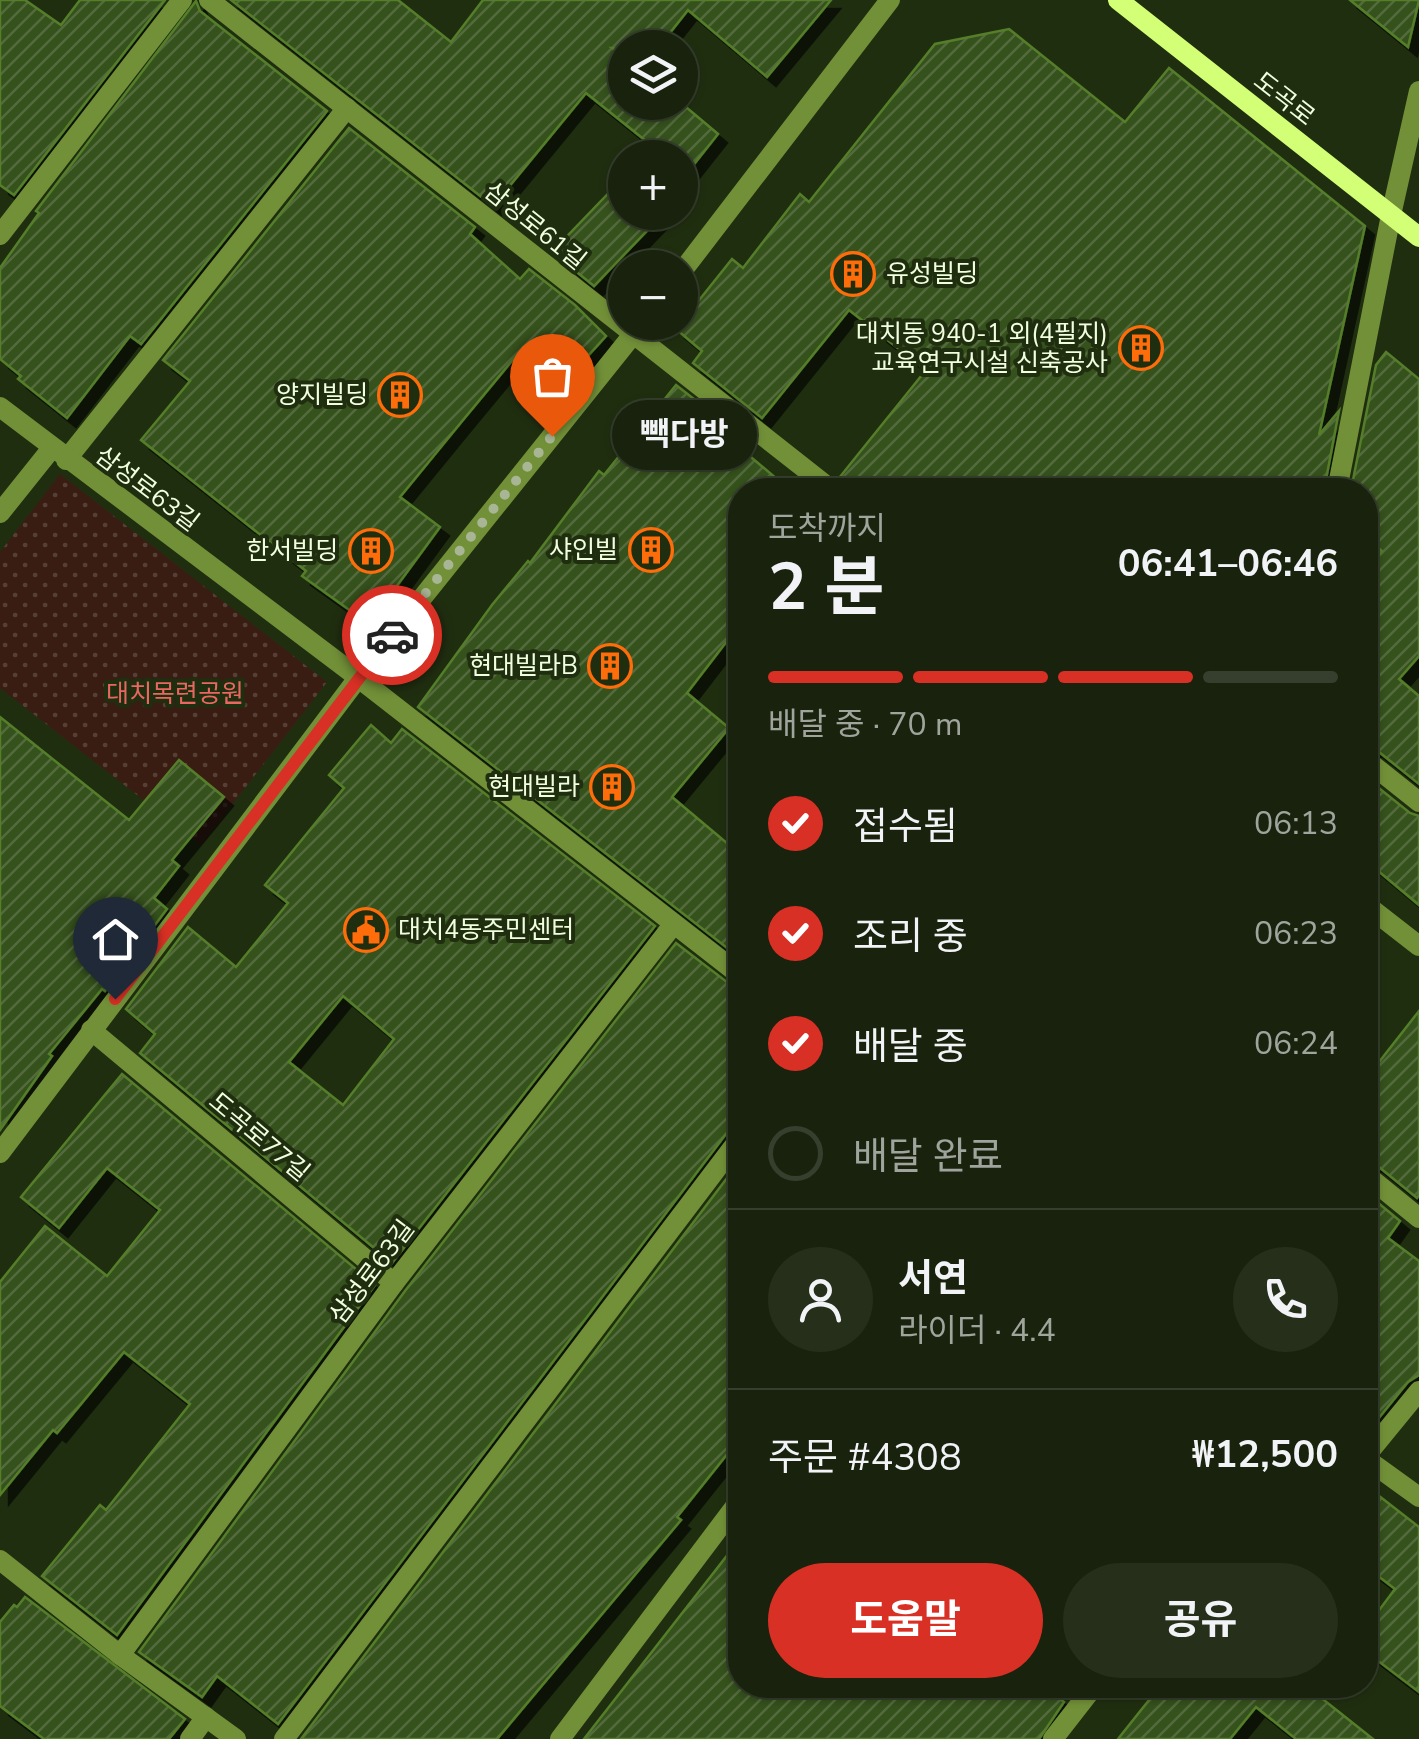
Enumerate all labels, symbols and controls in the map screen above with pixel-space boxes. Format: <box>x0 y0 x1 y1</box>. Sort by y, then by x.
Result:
map controls <box>608 30 698 340</box>
button: layers <box>608 30 698 120</box>
street label: 도곡로 <box>1246 64 1322 134</box>
button: + <box>608 140 698 230</box>
street label: 삼성로61길 <box>477 174 593 278</box>
button: − <box>608 250 698 340</box>
building icon: 유성빌딩 <box>830 251 876 297</box>
place label: 유성빌딩 <box>886 257 978 291</box>
place label: 대치동 940-1 외(4필지) 교육연구시설 신축공사 <box>856 317 1108 380</box>
building icon: 대치동 940-1 외(4필지) 교육연구시설 신축공사 <box>1118 325 1164 371</box>
pin <box>510 334 595 437</box>
icon: bag <box>525 349 580 404</box>
building icon: 양지빌딩 <box>377 372 423 418</box>
place label: 양지빌딩 <box>276 378 368 412</box>
callout: 빽다방 <box>612 401 757 471</box>
text: 빽다방 <box>640 413 729 456</box>
street label: 삼성로63길 <box>88 439 206 539</box>
text: 도착까지 <box>768 507 886 550</box>
building icon: 샤인빌 <box>628 527 674 573</box>
building icon: 한서빌딩 <box>348 528 394 574</box>
place label: 샤인빌 <box>549 533 618 567</box>
place label: 한서빌딩 <box>246 534 338 568</box>
text: 06:41–06:46 <box>1118 538 1338 589</box>
text: 2 분 <box>768 543 884 632</box>
courier <box>342 585 442 685</box>
icon: car <box>365 608 420 663</box>
building icon: 현대빌라B <box>587 643 633 689</box>
place label: 현대빌라B <box>469 649 578 683</box>
park label: 대치목련공원 <box>106 677 244 711</box>
text: 배달 중 · 70 m <box>768 703 962 746</box>
building icon: 현대빌라 <box>589 764 635 810</box>
place label: 현대빌라 <box>488 770 580 804</box>
icon: check <box>768 796 823 851</box>
text: 접수됨 <box>853 801 958 852</box>
text: 06:13 <box>1254 802 1338 845</box>
pin <box>73 897 158 1000</box>
icon: check <box>768 906 823 961</box>
public building icon: 대치4동주민센터 <box>343 907 389 953</box>
text: 조리 중 <box>853 911 968 962</box>
icon: home <box>88 912 143 967</box>
text: 06:23 <box>1254 912 1338 955</box>
place label: 대치4동주민센터 <box>398 913 574 947</box>
icon: check <box>768 1016 823 1071</box>
text: 배달 중 <box>853 1021 968 1072</box>
text: 06:24 <box>1254 1022 1338 1065</box>
street label: 도곡로77길 <box>201 1085 317 1189</box>
text: 배달 완료 <box>853 1131 1003 1182</box>
street label: 삼성로63길 <box>322 1213 422 1331</box>
button: person <box>768 1247 873 1352</box>
button: phone <box>1233 1247 1338 1352</box>
text: 서연 <box>898 1253 968 1304</box>
text: 라이더 · 4.4 <box>898 1309 1056 1352</box>
text: ₩12,500 <box>1192 1429 1338 1480</box>
text: 주문 #4308 <box>768 1432 962 1483</box>
button: 도움말 <box>768 1563 1043 1678</box>
button: 공유 <box>1063 1563 1338 1678</box>

